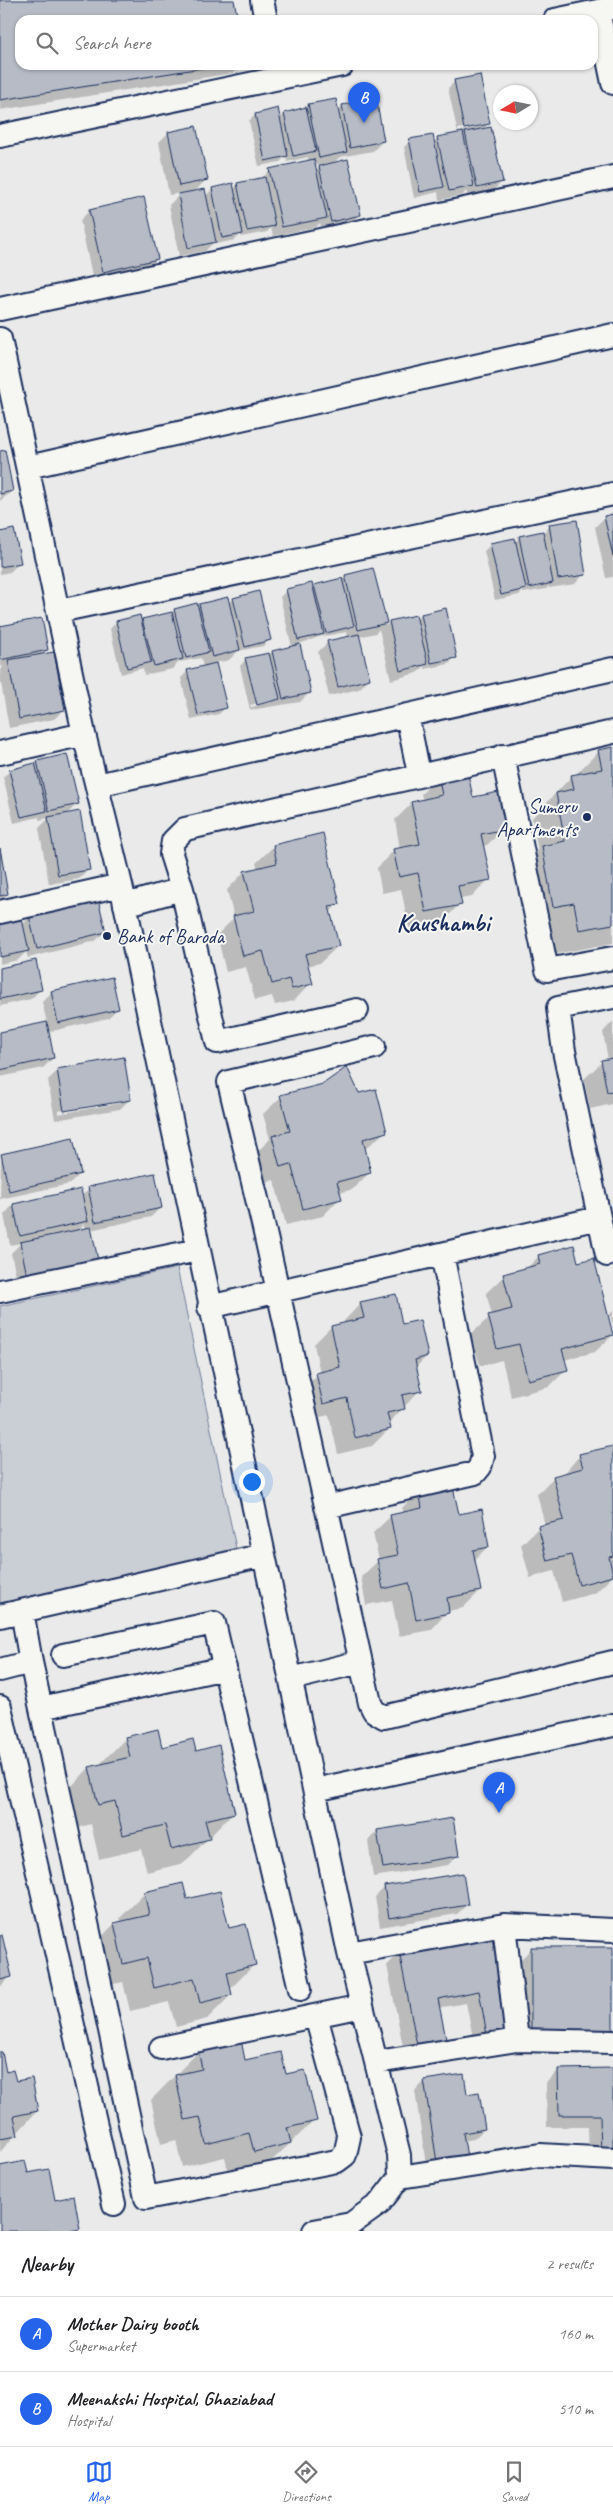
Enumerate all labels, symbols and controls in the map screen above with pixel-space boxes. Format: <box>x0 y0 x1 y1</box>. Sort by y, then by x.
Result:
search box <box>15 15 598 70</box>
icon: search <box>33 29 61 57</box>
text: Search here <box>73 31 150 55</box>
pin: B <box>348 82 380 123</box>
north arrow <box>493 85 538 130</box>
place label: Sumeru Apartments <box>497 794 579 842</box>
marker: Sumeru Apartments <box>581 811 593 823</box>
district label: Kaushambi <box>396 907 493 939</box>
place label: Bank of Baroda <box>117 924 226 949</box>
marker: Bank of Baroda <box>101 930 113 942</box>
your location <box>239 1469 265 1495</box>
pin: A <box>483 1772 515 1813</box>
text: Nearby <box>20 2251 73 2277</box>
text: 2 results <box>546 2254 593 2274</box>
text: Mother Dairy booth <box>67 2312 199 2336</box>
text: A <box>32 2324 40 2344</box>
text: 160 m <box>559 2324 593 2344</box>
text: Supermarket <box>67 2336 135 2356</box>
text: Meenakshi Hospital, Ghaziabad <box>67 2387 272 2411</box>
text: B <box>32 2399 40 2419</box>
text: 510 m <box>559 2399 593 2419</box>
text: Hospital <box>67 2411 111 2431</box>
tab: Map <box>85 2458 113 2505</box>
tab: Directions <box>282 2458 331 2505</box>
tab: Saved <box>500 2458 528 2505</box>

